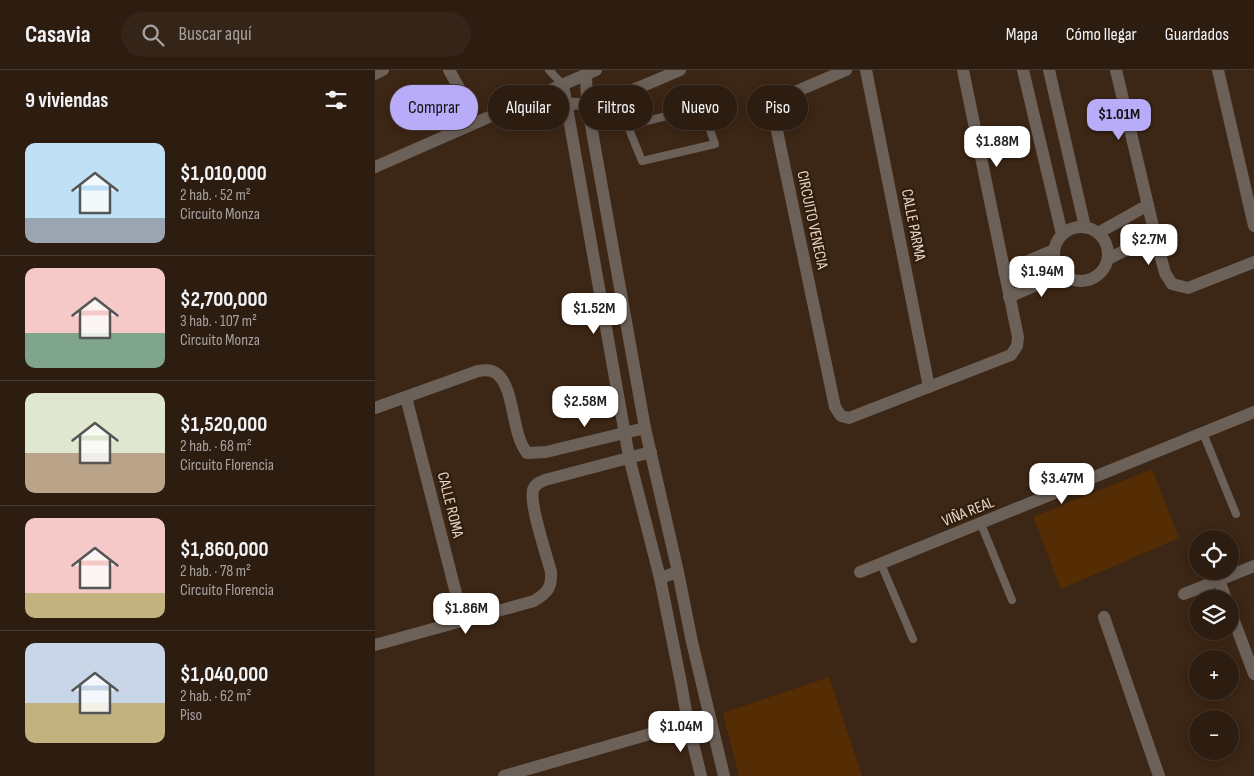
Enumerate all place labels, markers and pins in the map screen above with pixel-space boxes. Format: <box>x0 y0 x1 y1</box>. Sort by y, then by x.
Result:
pin: $1.01M <box>1078 98 1160 141</box>
pin: $1.88M <box>956 126 1038 168</box>
pin: $2.7M <box>1114 224 1184 266</box>
pin: $1.94M <box>1001 256 1083 298</box>
pin: $1.52M <box>553 292 635 335</box>
pin: $2.58M <box>544 386 626 428</box>
pin: $3.47M <box>1021 462 1103 505</box>
pin: $1.86M <box>425 592 507 635</box>
pin: $1.04M <box>640 710 722 753</box>

